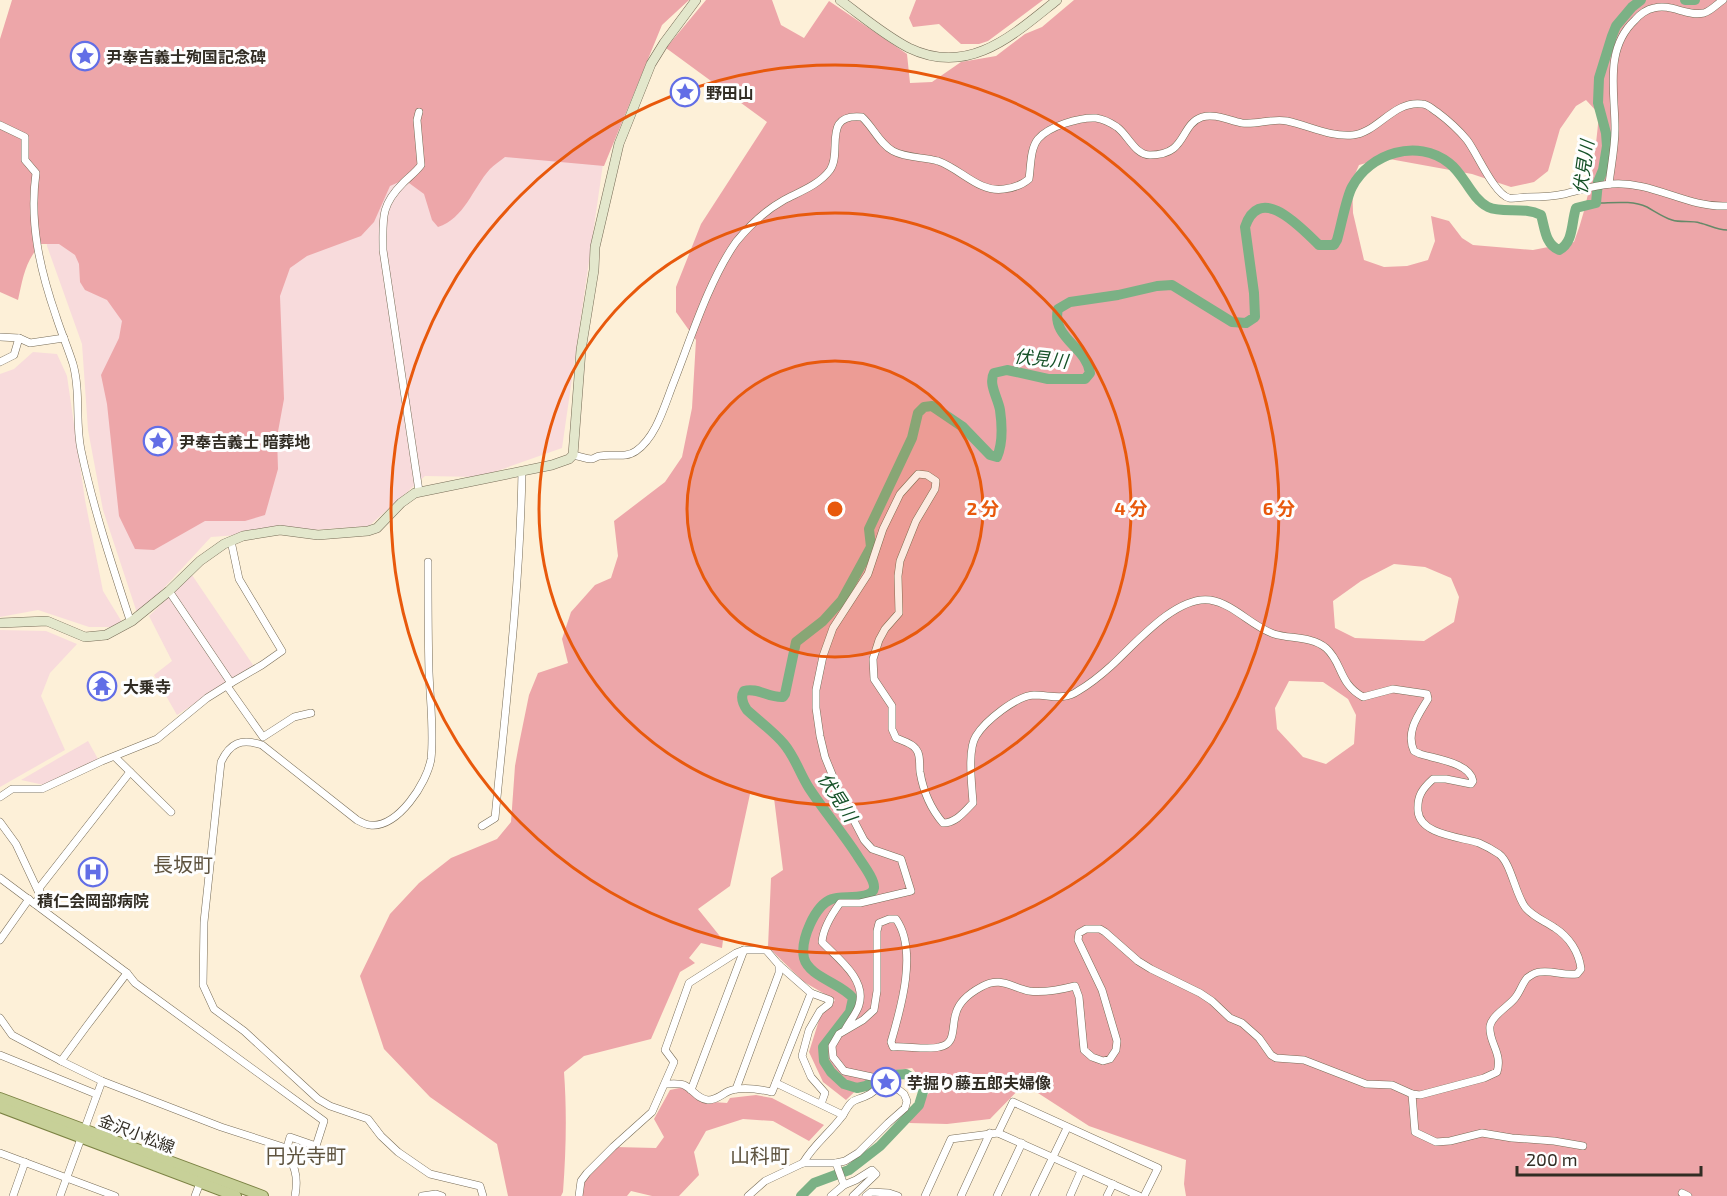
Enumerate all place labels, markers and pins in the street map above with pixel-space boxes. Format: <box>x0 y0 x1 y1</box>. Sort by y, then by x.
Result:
place icon: 尹奉吉義士殉国記念碑 <box>69 40 101 72</box>
place label: 尹奉吉義士殉国記念碑 <box>106 47 266 66</box>
place icon: 野田山 <box>669 76 701 108</box>
place label: 野田山 <box>706 83 754 102</box>
place icon: 尹奉吉義士 暗葬地 <box>142 425 174 457</box>
place label: 尹奉吉義士 暗葬地 <box>179 432 310 451</box>
centre of rings <box>825 499 845 519</box>
temple icon: 大乗寺 <box>86 670 118 702</box>
place label: 大乗寺 <box>123 677 171 696</box>
hospital icon: 積仁会岡部病院 <box>77 856 109 888</box>
place label: 積仁会岡部病院 <box>37 891 149 910</box>
place icon: 芋掘り藤五郎夫婦像 <box>870 1066 902 1098</box>
place label: 芋掘り藤五郎夫婦像 <box>907 1073 1051 1092</box>

